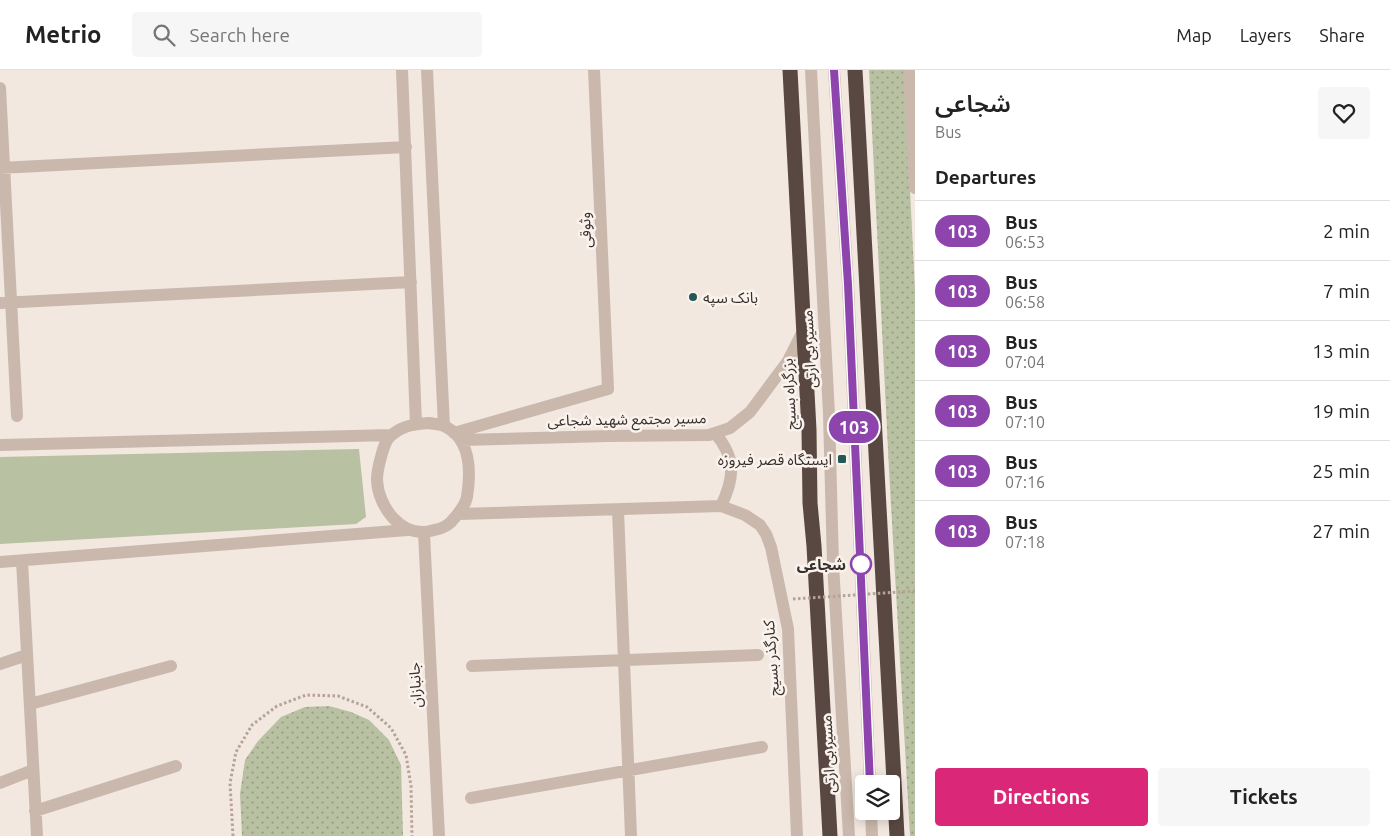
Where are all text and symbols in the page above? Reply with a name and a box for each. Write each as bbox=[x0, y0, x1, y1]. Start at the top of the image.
search box bbox=[132, 12, 482, 57]
text: Metrio bbox=[25, 21, 102, 48]
icon: search bbox=[150, 21, 178, 49]
text: Search here bbox=[190, 24, 290, 46]
text: Map bbox=[1176, 25, 1212, 45]
text: Layers bbox=[1240, 25, 1291, 45]
text: Share bbox=[1319, 25, 1365, 45]
button: heart bbox=[1318, 87, 1370, 139]
text: شجاعی bbox=[935, 90, 1011, 117]
text: Bus bbox=[935, 123, 961, 141]
text: Departures bbox=[935, 166, 1036, 188]
text: Bus bbox=[1005, 211, 1038, 233]
street label: وثوقی bbox=[576, 212, 595, 248]
text: 2 min bbox=[1323, 220, 1370, 242]
text: 103 bbox=[947, 221, 978, 241]
text: 06:53 bbox=[1005, 233, 1045, 251]
text: Bus bbox=[1005, 271, 1038, 293]
text: 7 min bbox=[1323, 280, 1370, 302]
text: 103 bbox=[947, 281, 978, 301]
place label: بانک سپه bbox=[703, 289, 758, 308]
marker: بانک سپه bbox=[687, 291, 699, 303]
text: 06:58 bbox=[1005, 293, 1045, 311]
street label: مسیر بی ارتی bbox=[798, 309, 821, 389]
text: Bus bbox=[1005, 331, 1038, 353]
text: 13 min bbox=[1312, 340, 1370, 362]
text: 103 bbox=[947, 341, 978, 361]
text: 07:04 bbox=[1005, 353, 1045, 371]
street label: بزرگراه بسیج bbox=[779, 357, 803, 430]
text: Bus bbox=[1005, 391, 1038, 413]
text: 19 min bbox=[1312, 400, 1370, 422]
text: 103 bbox=[947, 401, 978, 421]
street label: مسیر مجتمع شهید شجاعی bbox=[547, 409, 707, 433]
line badge: 103 bbox=[825, 411, 883, 443]
text: 07:10 bbox=[1005, 413, 1045, 431]
text: 103 bbox=[839, 417, 869, 437]
place label: ایستگاه قصر فیروزه bbox=[718, 451, 832, 469]
text: Bus bbox=[1005, 451, 1038, 473]
marker: ایستگاه قصر فیروزه bbox=[836, 453, 848, 465]
text: 25 min bbox=[1312, 460, 1370, 482]
text: 103 bbox=[947, 461, 978, 481]
text: 07:16 bbox=[1005, 473, 1045, 491]
text: Bus bbox=[1005, 511, 1038, 533]
text: 27 min bbox=[1312, 520, 1370, 542]
text: 103 bbox=[947, 521, 978, 541]
text: 07:18 bbox=[1005, 533, 1045, 551]
marker: شجاعی bbox=[850, 553, 872, 575]
place label: شجاعی bbox=[797, 556, 846, 574]
street label: کنارگذر بسیج bbox=[760, 618, 786, 696]
street label: جانبازان bbox=[405, 662, 426, 708]
street label: مسیر بی ارتی bbox=[817, 714, 840, 794]
button: Directions bbox=[935, 768, 1148, 826]
button: Tickets bbox=[1158, 768, 1370, 826]
map controls bbox=[855, 775, 900, 820]
button: layers bbox=[855, 775, 900, 820]

